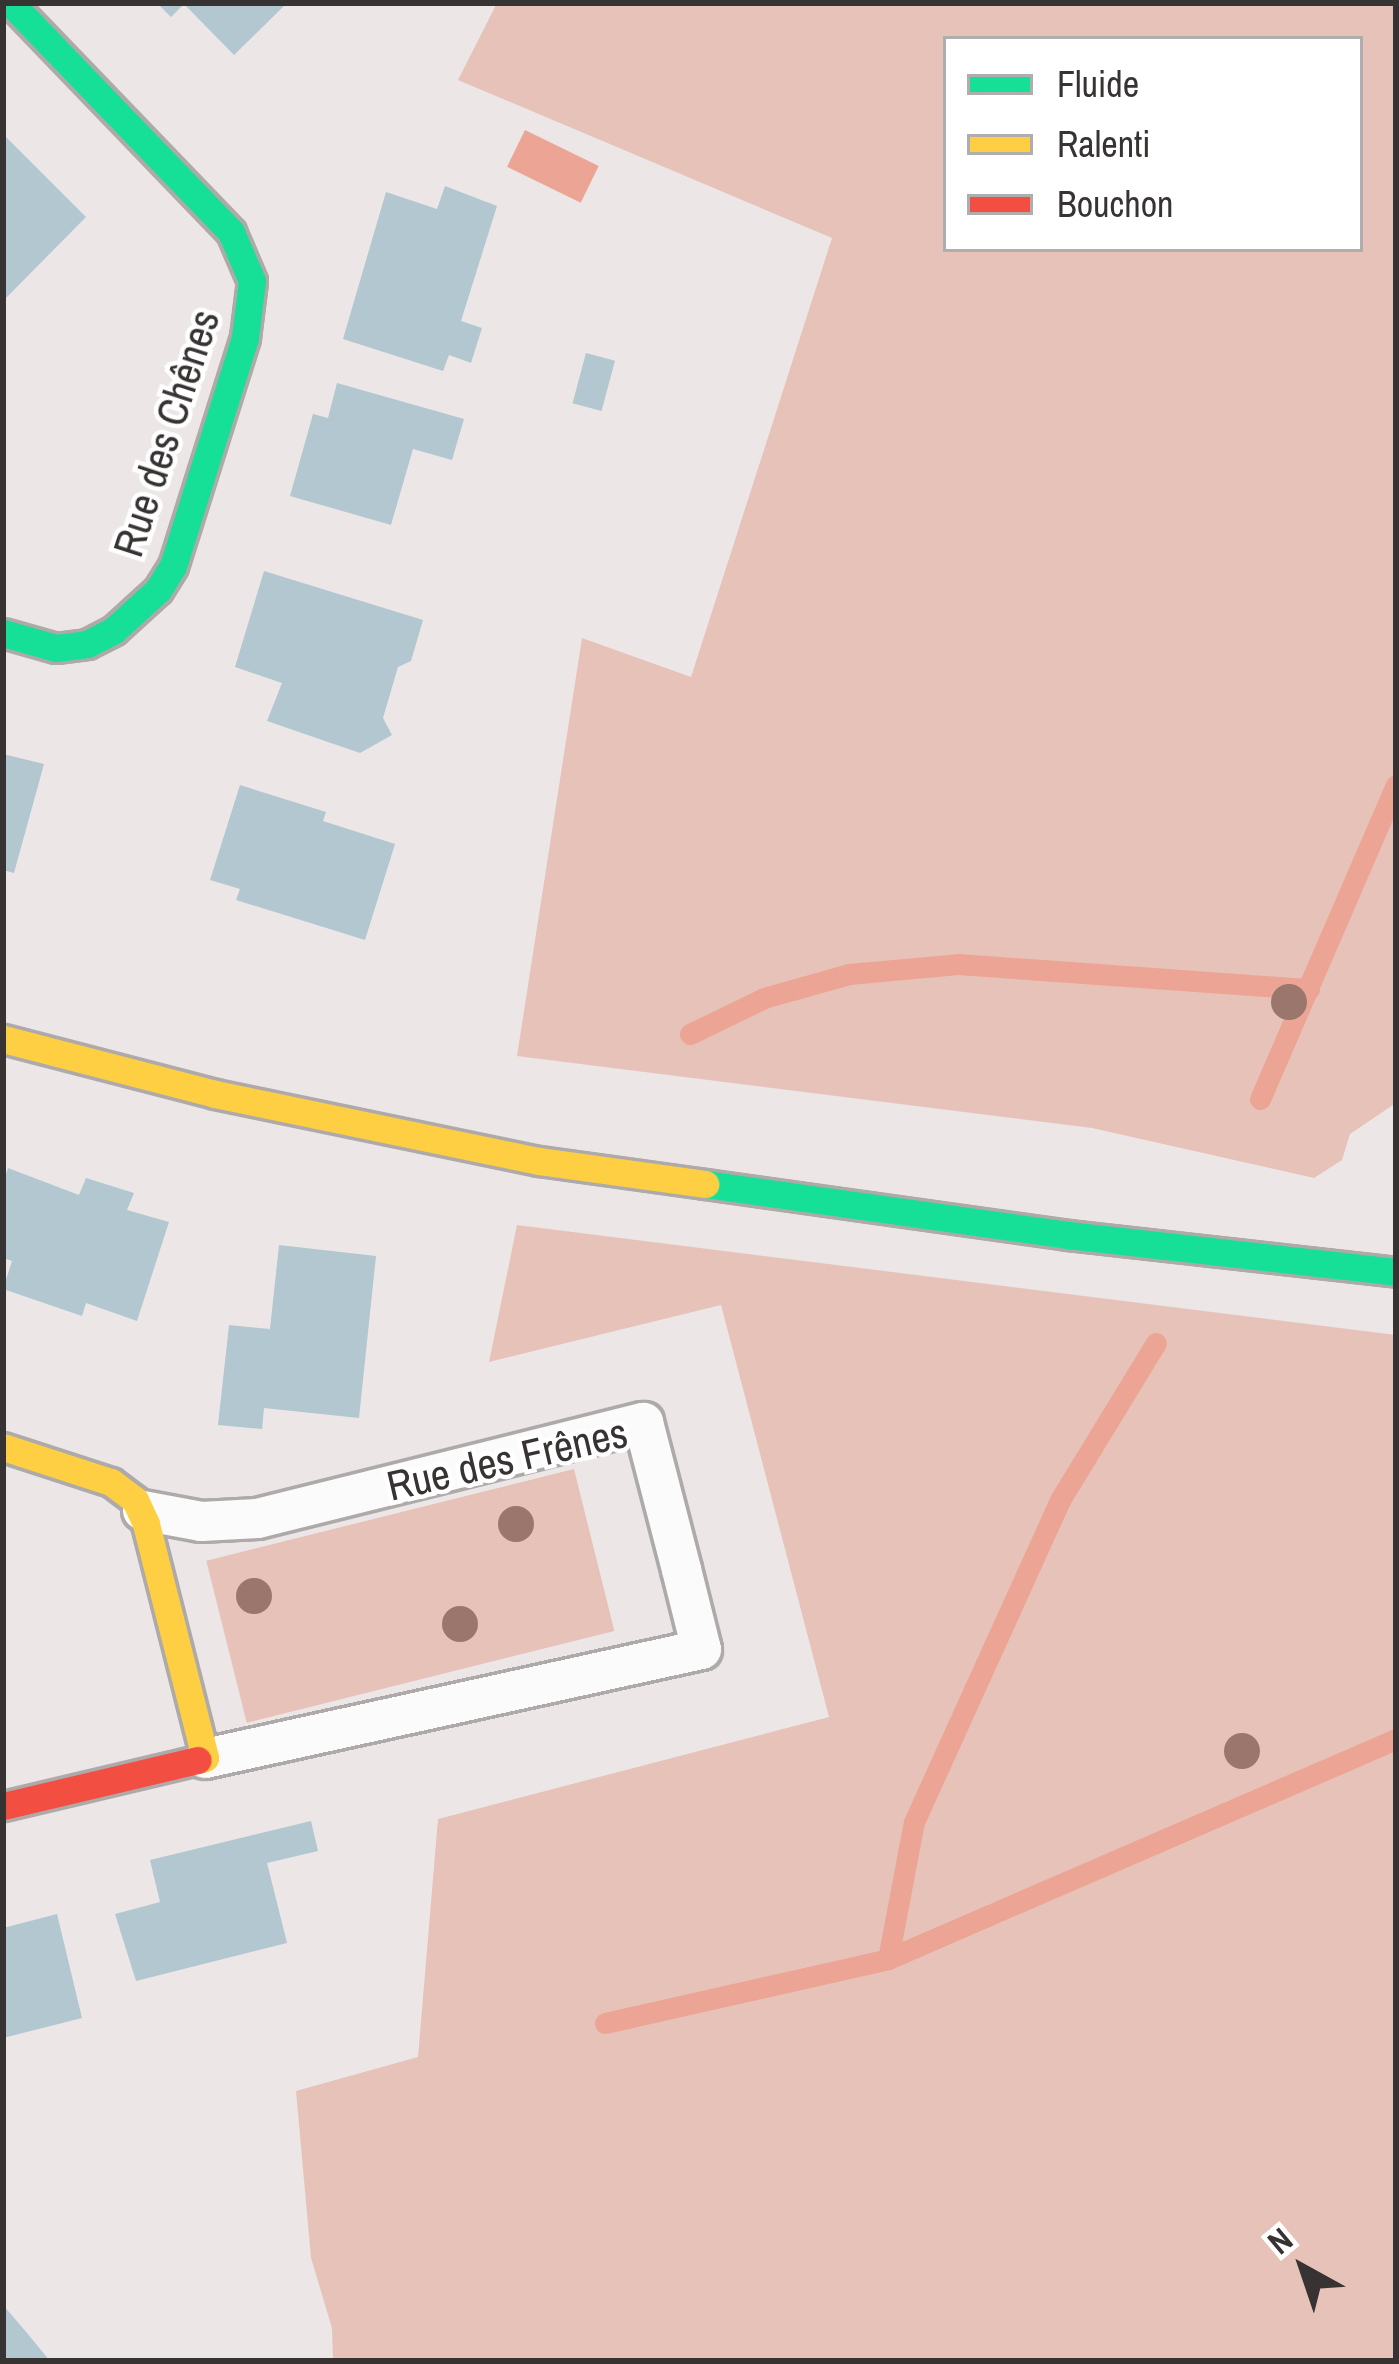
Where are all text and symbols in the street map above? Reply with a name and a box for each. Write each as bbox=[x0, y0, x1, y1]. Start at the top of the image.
legend bbox=[943, 36, 1363, 252]
text: Fluide bbox=[1057, 60, 1139, 108]
text: Ralenti bbox=[1057, 120, 1151, 168]
text: Bouchon bbox=[1057, 180, 1174, 228]
street label: Rue des Chênes bbox=[102, 303, 230, 563]
street label: Rue des Frênes bbox=[382, 1407, 632, 1511]
north arrow bbox=[1243, 2208, 1363, 2328]
text: N bbox=[1258, 2217, 1301, 2264]

